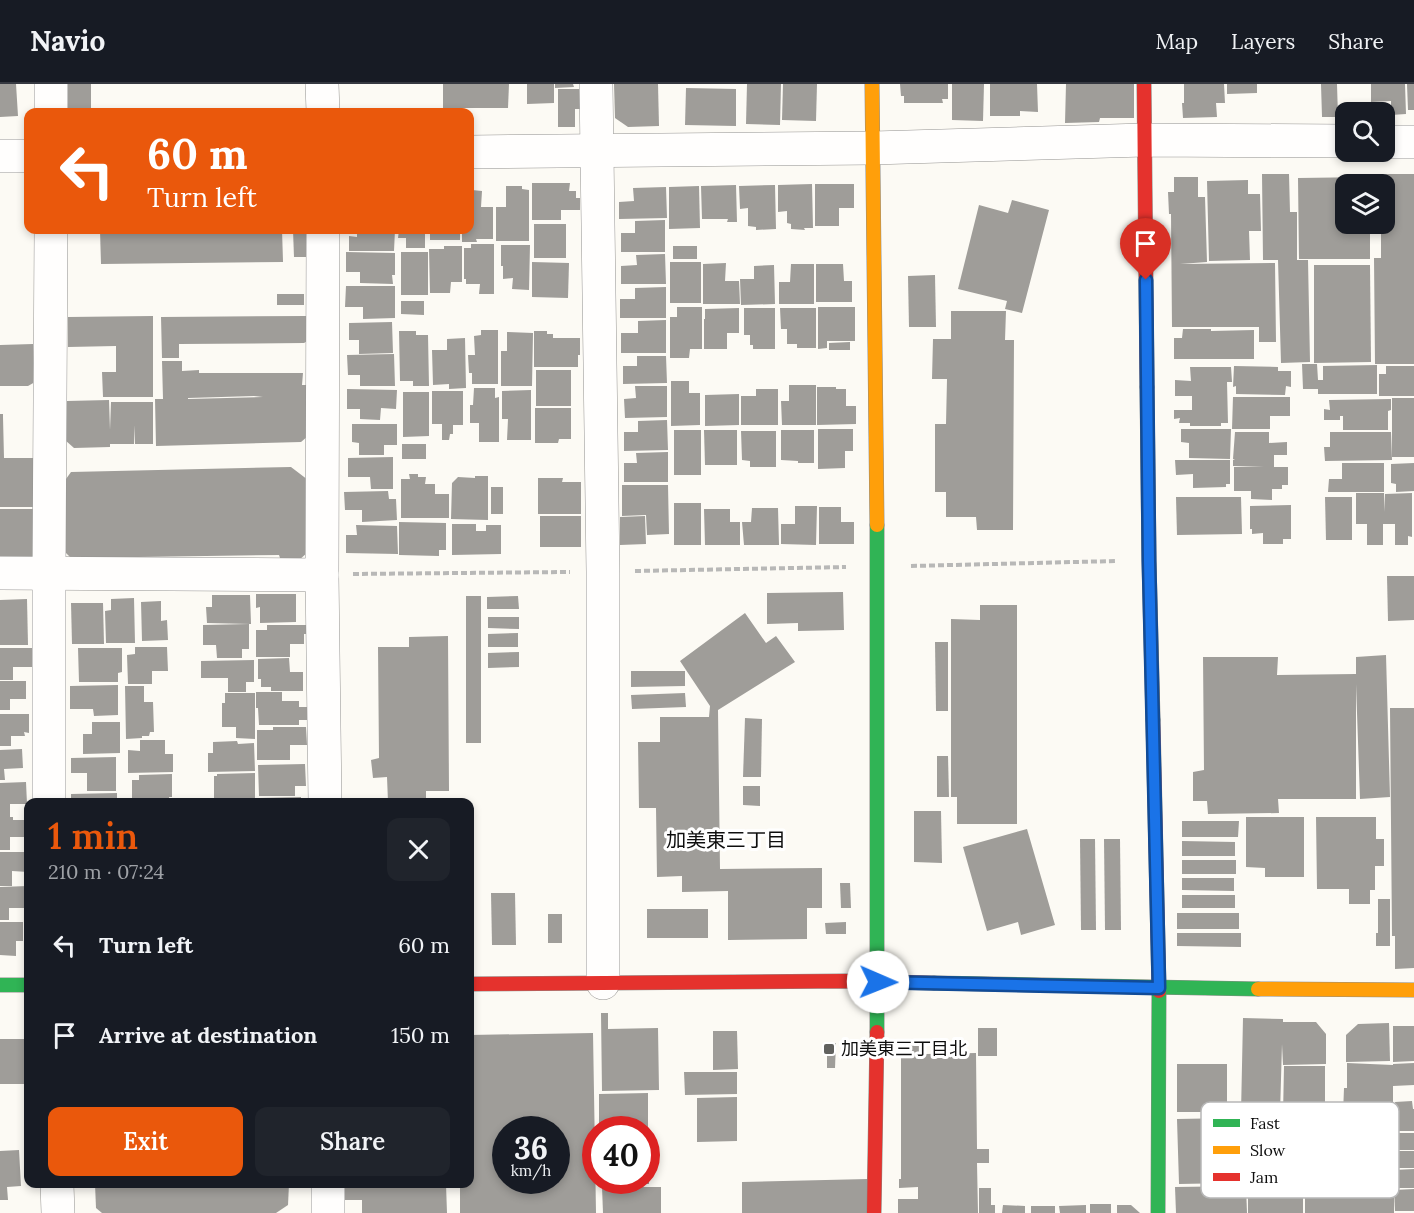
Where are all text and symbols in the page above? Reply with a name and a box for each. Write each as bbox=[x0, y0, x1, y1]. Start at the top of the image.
text: Navio bbox=[30, 23, 105, 59]
text: Map bbox=[1155, 28, 1198, 55]
text: Layers bbox=[1231, 28, 1295, 55]
text: Share bbox=[1328, 28, 1384, 55]
map controls bbox=[1335, 102, 1395, 234]
button: search bbox=[1335, 102, 1395, 162]
text: 60 m bbox=[147, 127, 248, 181]
icon: left bbox=[48, 132, 126, 210]
button: layers bbox=[1335, 174, 1395, 234]
text: Turn left bbox=[147, 180, 257, 214]
pin bbox=[1120, 218, 1171, 280]
icon: arrive bbox=[1129, 227, 1162, 260]
text: 1 min bbox=[48, 813, 138, 859]
button: close bbox=[387, 818, 450, 881]
district label: 加美東三丁目 bbox=[666, 827, 786, 852]
text: 210 m · 07:24 bbox=[48, 859, 164, 884]
icon: left bbox=[48, 929, 81, 962]
text: Turn left bbox=[99, 931, 193, 959]
text: 60 m bbox=[398, 931, 450, 959]
position arrow bbox=[846, 950, 910, 1014]
icon: arrive bbox=[48, 1019, 81, 1052]
text: Arrive at destination bbox=[99, 1021, 317, 1049]
text: 150 m bbox=[391, 1021, 450, 1049]
place label: 加美東三丁目北 bbox=[841, 1037, 967, 1060]
marker: 加美東三丁目北 bbox=[822, 1042, 836, 1056]
legend bbox=[1201, 1102, 1399, 1198]
button: Exit bbox=[48, 1107, 243, 1176]
button: Share bbox=[255, 1107, 450, 1176]
text: Fast bbox=[1250, 1113, 1281, 1133]
speed limit sign: 40 bbox=[582, 1116, 660, 1194]
text: 36 bbox=[514, 1129, 548, 1167]
text: Slow bbox=[1250, 1140, 1286, 1160]
text: km/h bbox=[511, 1161, 551, 1180]
text: Jam bbox=[1249, 1167, 1278, 1187]

